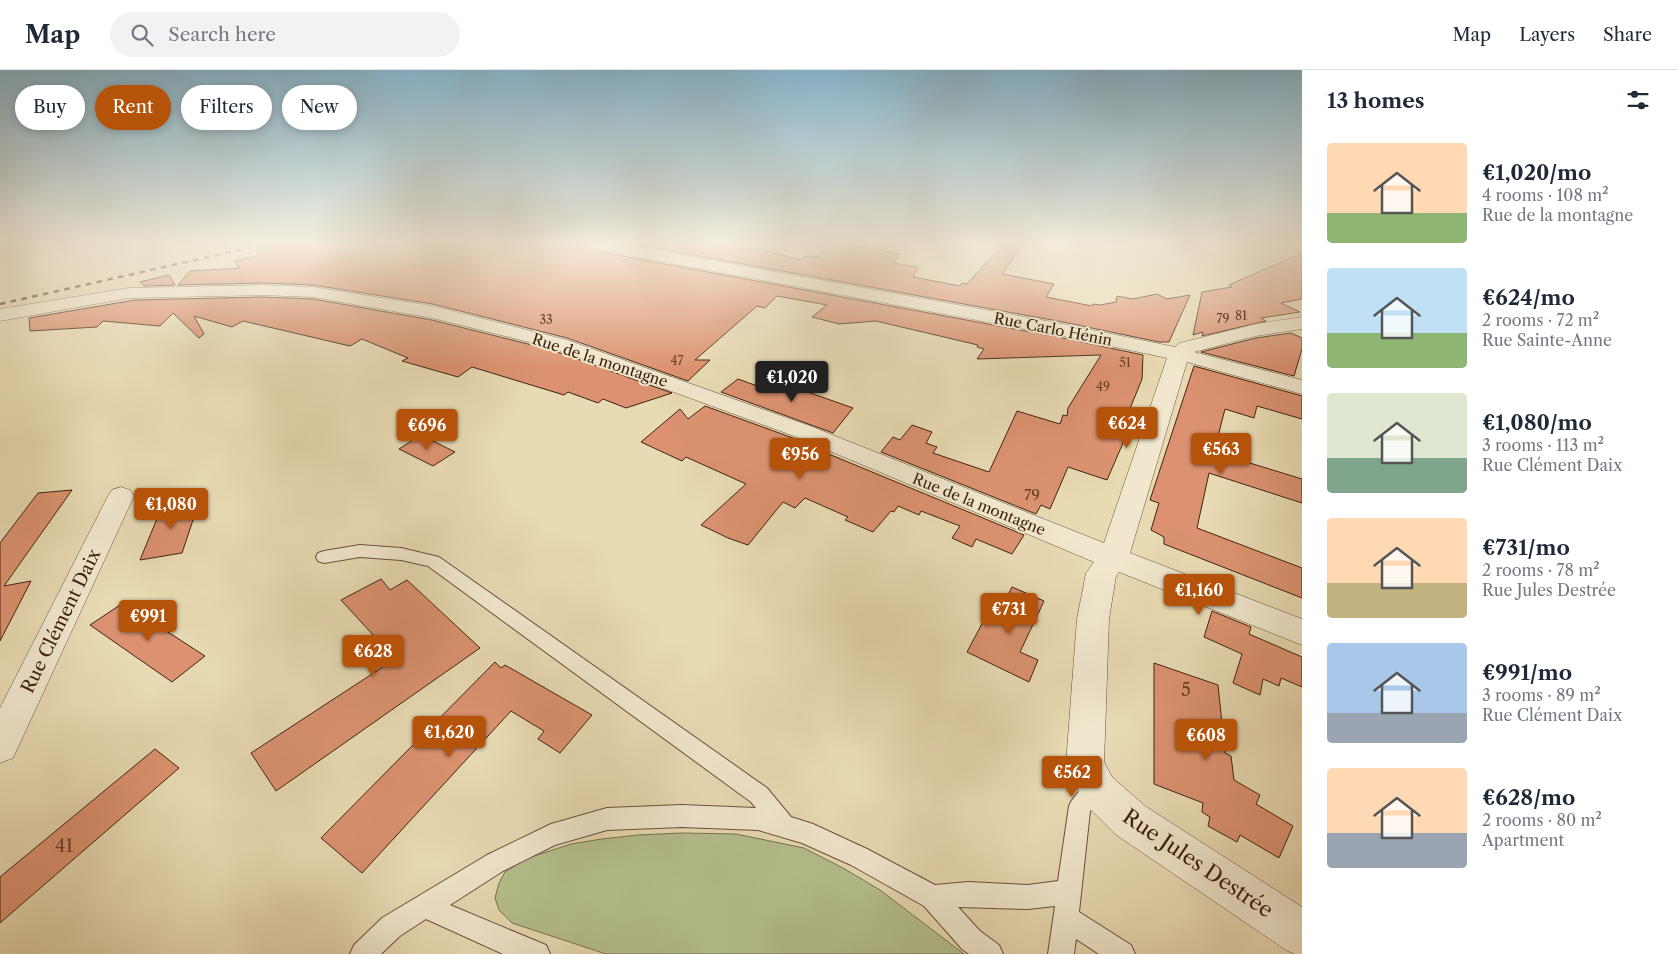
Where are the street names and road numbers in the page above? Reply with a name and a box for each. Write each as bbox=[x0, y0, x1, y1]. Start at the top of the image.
street label: Rue Carlo Hénin bbox=[992, 308, 1114, 350]
street label: Rue de la montagne bbox=[530, 329, 670, 391]
street label: Rue de la montagne bbox=[910, 469, 1048, 539]
street label: Rue Clément Daix bbox=[17, 545, 106, 697]
street label: Rue Jules Destrée bbox=[1118, 803, 1278, 923]

